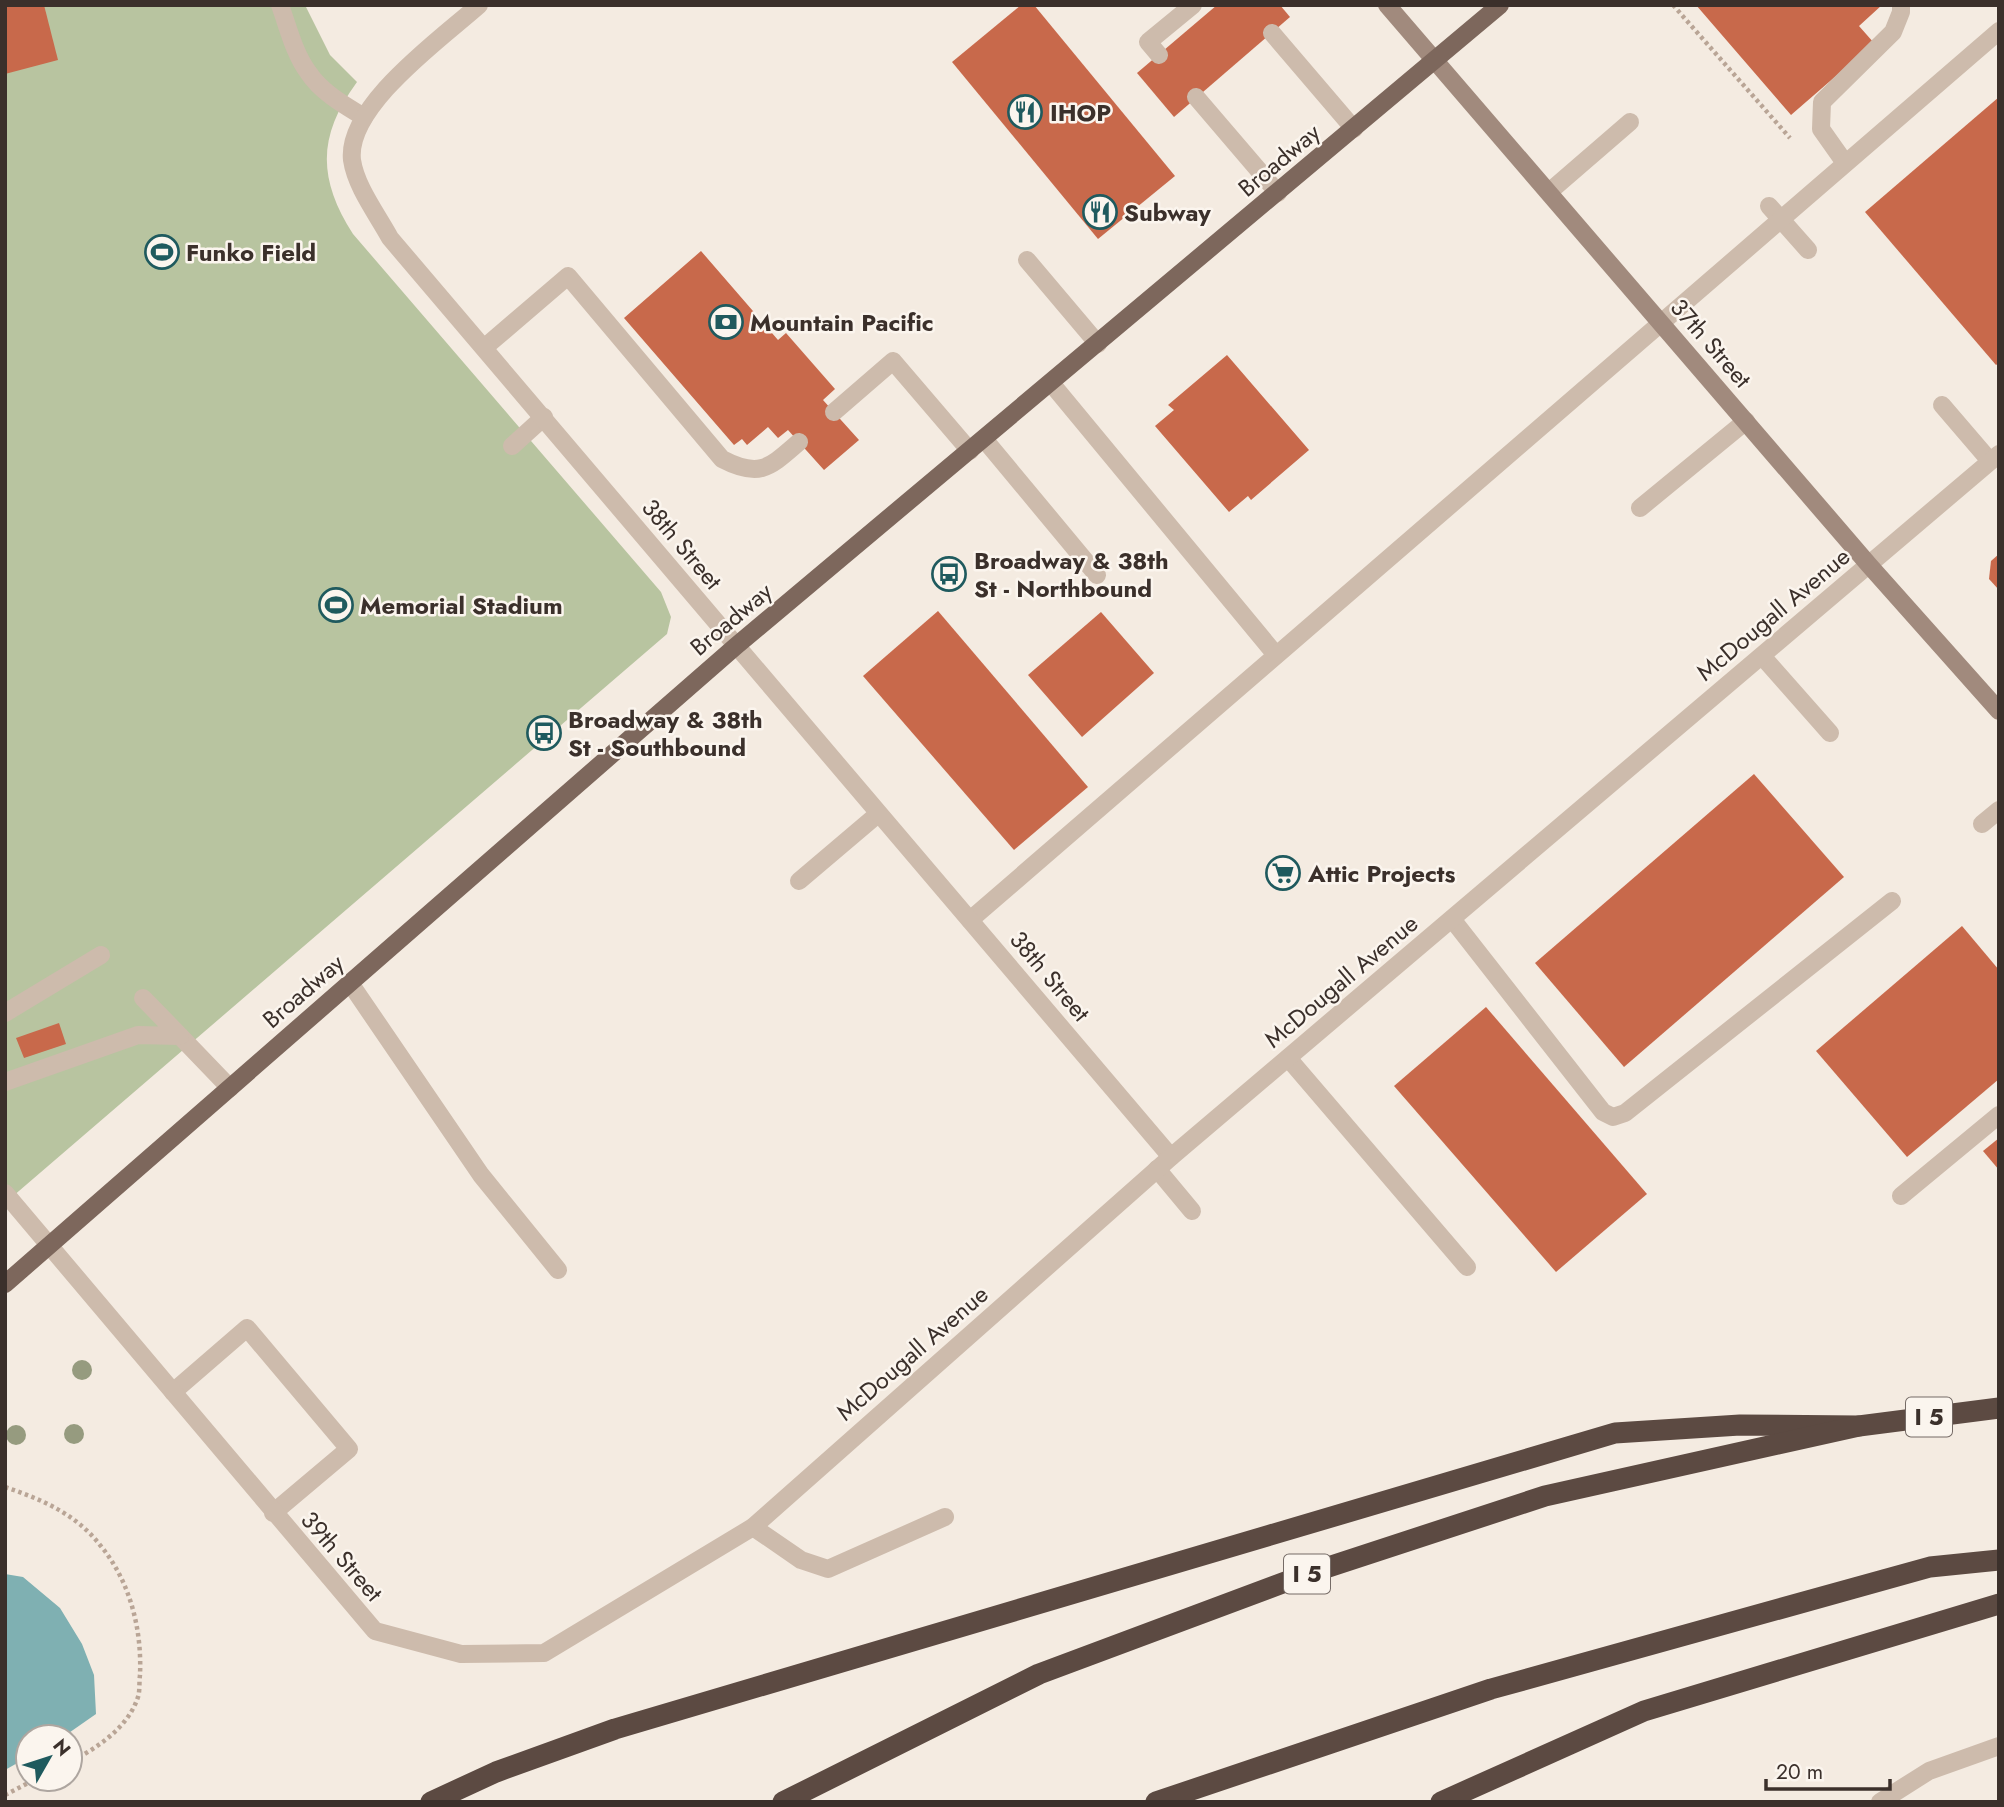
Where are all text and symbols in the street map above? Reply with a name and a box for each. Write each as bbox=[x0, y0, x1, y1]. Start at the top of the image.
restaurant icon: IHOP bbox=[1006, 93, 1044, 131]
place label: IHOP bbox=[1050, 95, 1111, 130]
street label: Broadway bbox=[1230, 115, 1328, 205]
restaurant icon: Subway bbox=[1081, 193, 1119, 231]
place label: Subway bbox=[1124, 195, 1211, 230]
sports icon: Funko Field bbox=[143, 233, 181, 271]
place label: Funko Field bbox=[186, 235, 316, 270]
street label: 37th Street bbox=[1662, 291, 1760, 395]
bank icon: Mountain Pacific bbox=[707, 303, 745, 341]
place label: Mountain Pacific bbox=[750, 305, 934, 340]
street label: 38th Street bbox=[634, 491, 731, 597]
street label: McDougall Avenue bbox=[1689, 539, 1857, 689]
place label: Broadway & 38th St - Northbound bbox=[974, 543, 1169, 606]
bus stop icon: Broadway & 38th St - Northbound bbox=[930, 555, 968, 593]
street label: Broadway bbox=[682, 574, 780, 664]
sports icon: Memorial Stadium bbox=[317, 586, 355, 624]
place label: Memorial Stadium bbox=[360, 588, 563, 623]
place label: Broadway & 38th St - Southbound bbox=[568, 702, 763, 765]
bus stop icon: Broadway & 38th St - Southbound bbox=[525, 714, 563, 752]
supermarket icon: Attic Projects bbox=[1264, 854, 1302, 892]
place label: Attic Projects bbox=[1307, 856, 1455, 891]
street label: McDougall Avenue bbox=[1257, 906, 1425, 1056]
street label: 38th Street bbox=[1002, 923, 1099, 1029]
street label: Broadway bbox=[255, 945, 352, 1036]
street label: McDougall Avenue bbox=[828, 1277, 996, 1429]
road number: I 5 bbox=[1906, 1398, 1952, 1436]
street label: 39th Street bbox=[293, 1503, 391, 1609]
road number: I 5 bbox=[1284, 1554, 1330, 1594]
north arrow bbox=[14, 1723, 84, 1793]
text: N bbox=[47, 1733, 77, 1762]
scale bar bbox=[1766, 1748, 1890, 1792]
text: 20 m bbox=[1776, 1757, 1823, 1787]

